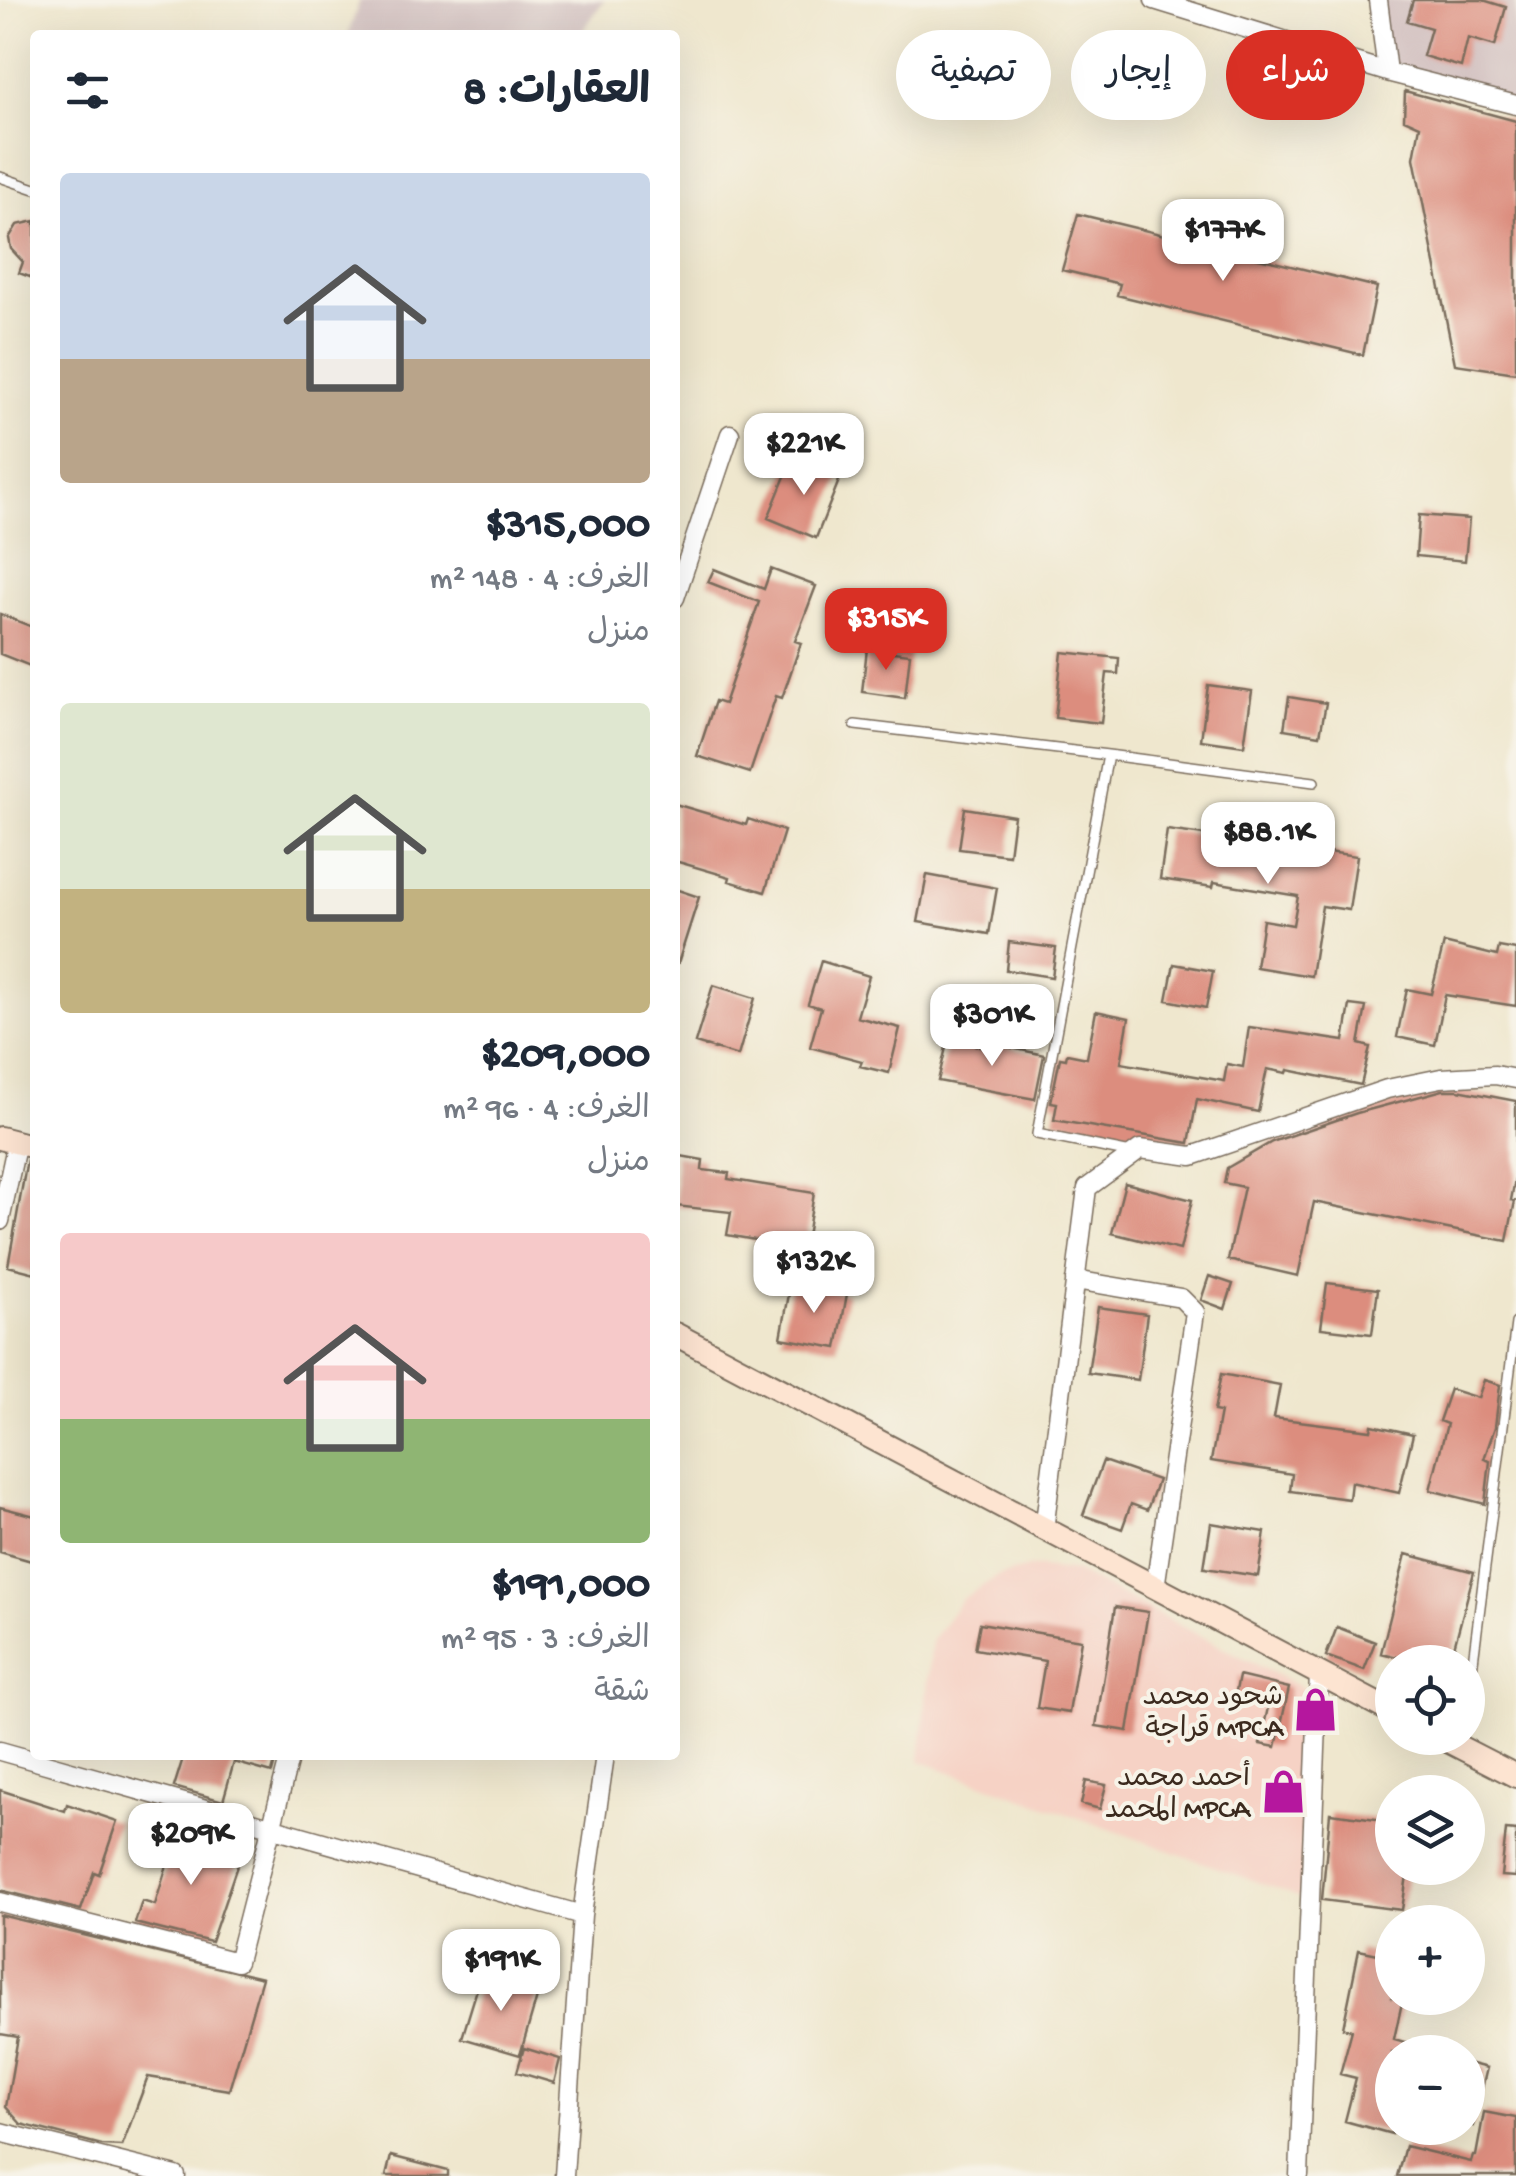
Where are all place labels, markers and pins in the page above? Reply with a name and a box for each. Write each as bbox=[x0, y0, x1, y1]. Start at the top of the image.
pin: $177K bbox=[1153, 199, 1293, 284]
pin: $221K bbox=[734, 413, 874, 498]
pin: $315K bbox=[816, 588, 956, 673]
pin: $88.1K bbox=[1187, 802, 1349, 887]
pin: $301K bbox=[922, 984, 1062, 1069]
pin: $132K bbox=[744, 1231, 884, 1316]
place label: شحود محمد قراجة MPCA bbox=[1142, 1682, 1284, 1747]
shop icon: شحود محمد قراجة MPCA bbox=[1292, 1686, 1340, 1734]
place label: أحمد محمد المحمد MPCA bbox=[1105, 1760, 1251, 1828]
shop icon: أحمد محمد المحمد MPCA bbox=[1259, 1767, 1307, 1815]
pin: $209K bbox=[121, 1803, 261, 1888]
pin: $191K bbox=[431, 1929, 571, 2014]

